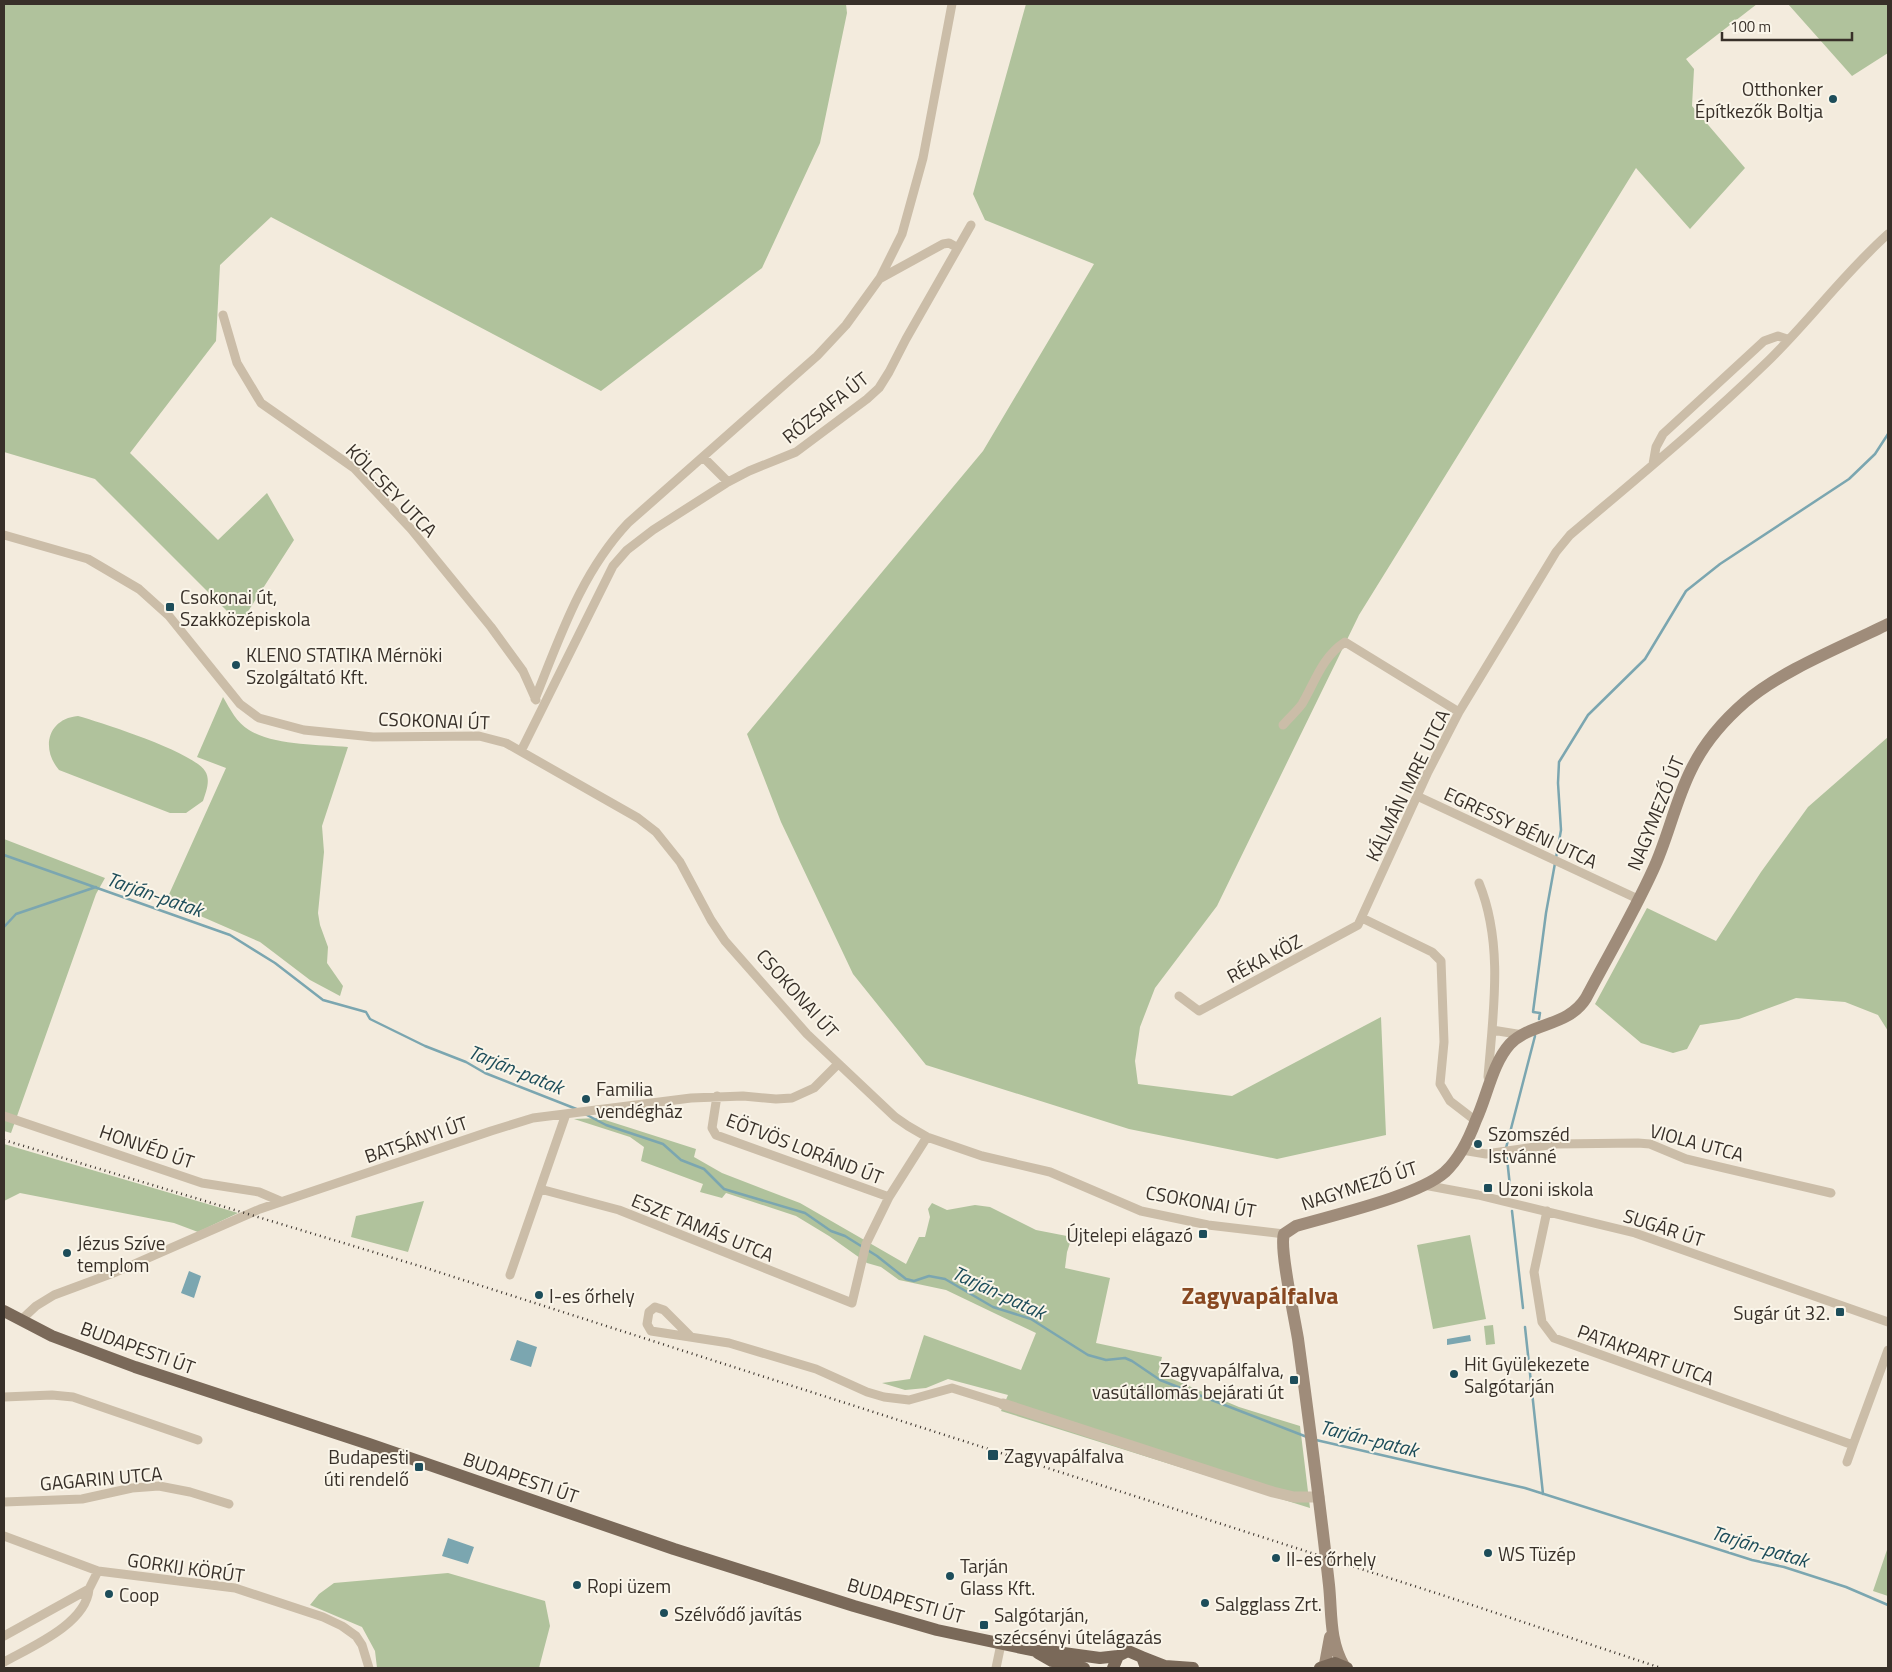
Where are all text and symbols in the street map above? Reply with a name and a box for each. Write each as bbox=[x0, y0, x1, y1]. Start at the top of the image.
scale bar bbox=[1722, 10, 1852, 42]
text: 100 m bbox=[1730, 15, 1771, 38]
place label: Otthonker Építkezők Boltja bbox=[1695, 74, 1823, 125]
marker: Otthonker Építkezők Boltja bbox=[1827, 93, 1839, 105]
street label: RÓZSAFA ÚT bbox=[776, 364, 874, 450]
street label: KÖLCSEY UTCA bbox=[340, 436, 444, 544]
place label: Csokonai út, Szakközépiskola bbox=[180, 582, 311, 633]
marker: Csokonai út, Szakközépiskola bbox=[164, 601, 176, 613]
place label: KLENO STATIKA Mérnöki Szolgáltató Kft. bbox=[246, 640, 442, 691]
marker: KLENO STATIKA Mérnöki Szolgáltató Kft. bbox=[230, 659, 242, 671]
street label: CSOKONAI ÚT bbox=[378, 704, 490, 736]
street label: KÁLMÁN IMRE UTCA bbox=[1358, 704, 1456, 866]
street label: NAGYMEZŐ ÚT bbox=[1619, 751, 1691, 875]
street label: EGRESSY BÉNI UTCA bbox=[1439, 779, 1603, 875]
water label: Tarján-patak bbox=[103, 863, 209, 926]
street label: RÉKA KÖZ bbox=[1221, 926, 1307, 990]
street label: CSOKONAI ÚT bbox=[750, 942, 846, 1044]
water label: Tarján-patak bbox=[464, 1036, 570, 1103]
place label: Familia vendégház bbox=[596, 1074, 683, 1125]
marker: Familia vendégház bbox=[580, 1093, 592, 1105]
street label: EÖTVÖS LORÁND ÚT bbox=[722, 1105, 888, 1191]
street label: BATSÁNYI ÚT bbox=[360, 1108, 472, 1170]
street label: HONVÉD ÚT bbox=[96, 1116, 198, 1176]
street label: VIOLA UTCA bbox=[1647, 1116, 1747, 1168]
place label: Szomszéd Istvánné bbox=[1488, 1119, 1570, 1170]
marker: Szomszéd Istvánné bbox=[1472, 1138, 1484, 1150]
street label: NAGYMEZŐ ÚT bbox=[1297, 1153, 1421, 1217]
place label: Uzoni iskola bbox=[1498, 1174, 1594, 1203]
street label: CSOKONAI ÚT bbox=[1144, 1177, 1258, 1225]
marker: Uzoni iskola bbox=[1482, 1182, 1494, 1194]
street label: ESZE TAMÁS UTCA bbox=[627, 1185, 779, 1269]
street label: SUGÁR ÚT bbox=[1620, 1200, 1708, 1254]
place label: Újtelepi elágazó bbox=[1067, 1220, 1193, 1249]
place label: Jézus Szíve templom bbox=[77, 1228, 165, 1279]
marker: Újtelepi elágazó bbox=[1197, 1228, 1209, 1240]
marker: Jézus Szíve templom bbox=[61, 1247, 73, 1259]
water label: Tarján-patak bbox=[947, 1257, 1053, 1328]
district label: Zagyvapálfalva bbox=[1181, 1277, 1339, 1313]
place label: I-es őrhely bbox=[549, 1281, 635, 1310]
marker: I-es őrhely bbox=[533, 1289, 545, 1301]
place label: Sugár út 32. bbox=[1733, 1298, 1830, 1327]
marker: Sugár út 32. bbox=[1834, 1306, 1846, 1318]
street label: BUDAPESTI ÚT bbox=[76, 1313, 200, 1381]
street label: PATAKPART UTCA bbox=[1574, 1316, 1718, 1392]
place label: Hit Gyülekezete Salgótarján bbox=[1464, 1349, 1590, 1400]
place label: Zagyvapálfalva, vasútállomás bejárati út bbox=[1092, 1355, 1284, 1406]
marker: Hit Gyülekezete Salgótarján bbox=[1448, 1368, 1460, 1380]
marker: Zagyvapálfalva, vasútállomás bejárati út bbox=[1288, 1374, 1300, 1386]
water label: Tarján-patak bbox=[1317, 1411, 1423, 1466]
place label: Zagyvapálfalva bbox=[1004, 1441, 1124, 1470]
place label: Budapesti úti rendelő bbox=[324, 1442, 409, 1493]
street label: BUDAPESTI ÚT bbox=[459, 1444, 583, 1510]
marker: Zagyvapálfalva bbox=[986, 1448, 1000, 1462]
street label: GAGARIN UTCA bbox=[39, 1458, 163, 1498]
marker: Budapesti úti rendelő bbox=[413, 1461, 425, 1473]
water label: Tarján-patak bbox=[1708, 1517, 1814, 1576]
place label: WS Tüzép bbox=[1498, 1539, 1576, 1568]
street label: GORKIJ KÖRÚT bbox=[126, 1544, 246, 1590]
place label: II-es őrhely bbox=[1286, 1544, 1376, 1573]
marker: WS Tüzép bbox=[1482, 1547, 1494, 1559]
place label: Tarján Glass Kft. bbox=[960, 1551, 1035, 1602]
marker: II-es őrhely bbox=[1270, 1552, 1282, 1564]
street label: BUDAPESTI ÚT bbox=[844, 1569, 968, 1631]
marker: Tarján Glass Kft. bbox=[944, 1570, 956, 1582]
place label: Ropi üzem bbox=[587, 1571, 671, 1600]
marker: Ropi üzem bbox=[571, 1579, 583, 1591]
place label: Coop bbox=[119, 1580, 159, 1609]
marker: Coop bbox=[103, 1588, 115, 1600]
place label: Salgglass Zrt. bbox=[1215, 1589, 1322, 1618]
marker: Salgglass Zrt. bbox=[1199, 1597, 1211, 1609]
place label: Szélvődő javítás bbox=[674, 1599, 802, 1628]
place label: Salgótarján, szécsényi útelágazás bbox=[994, 1600, 1162, 1651]
marker: Szélvődő javítás bbox=[658, 1607, 670, 1619]
marker: Salgótarján, szécsényi útelágazás bbox=[978, 1619, 990, 1631]

